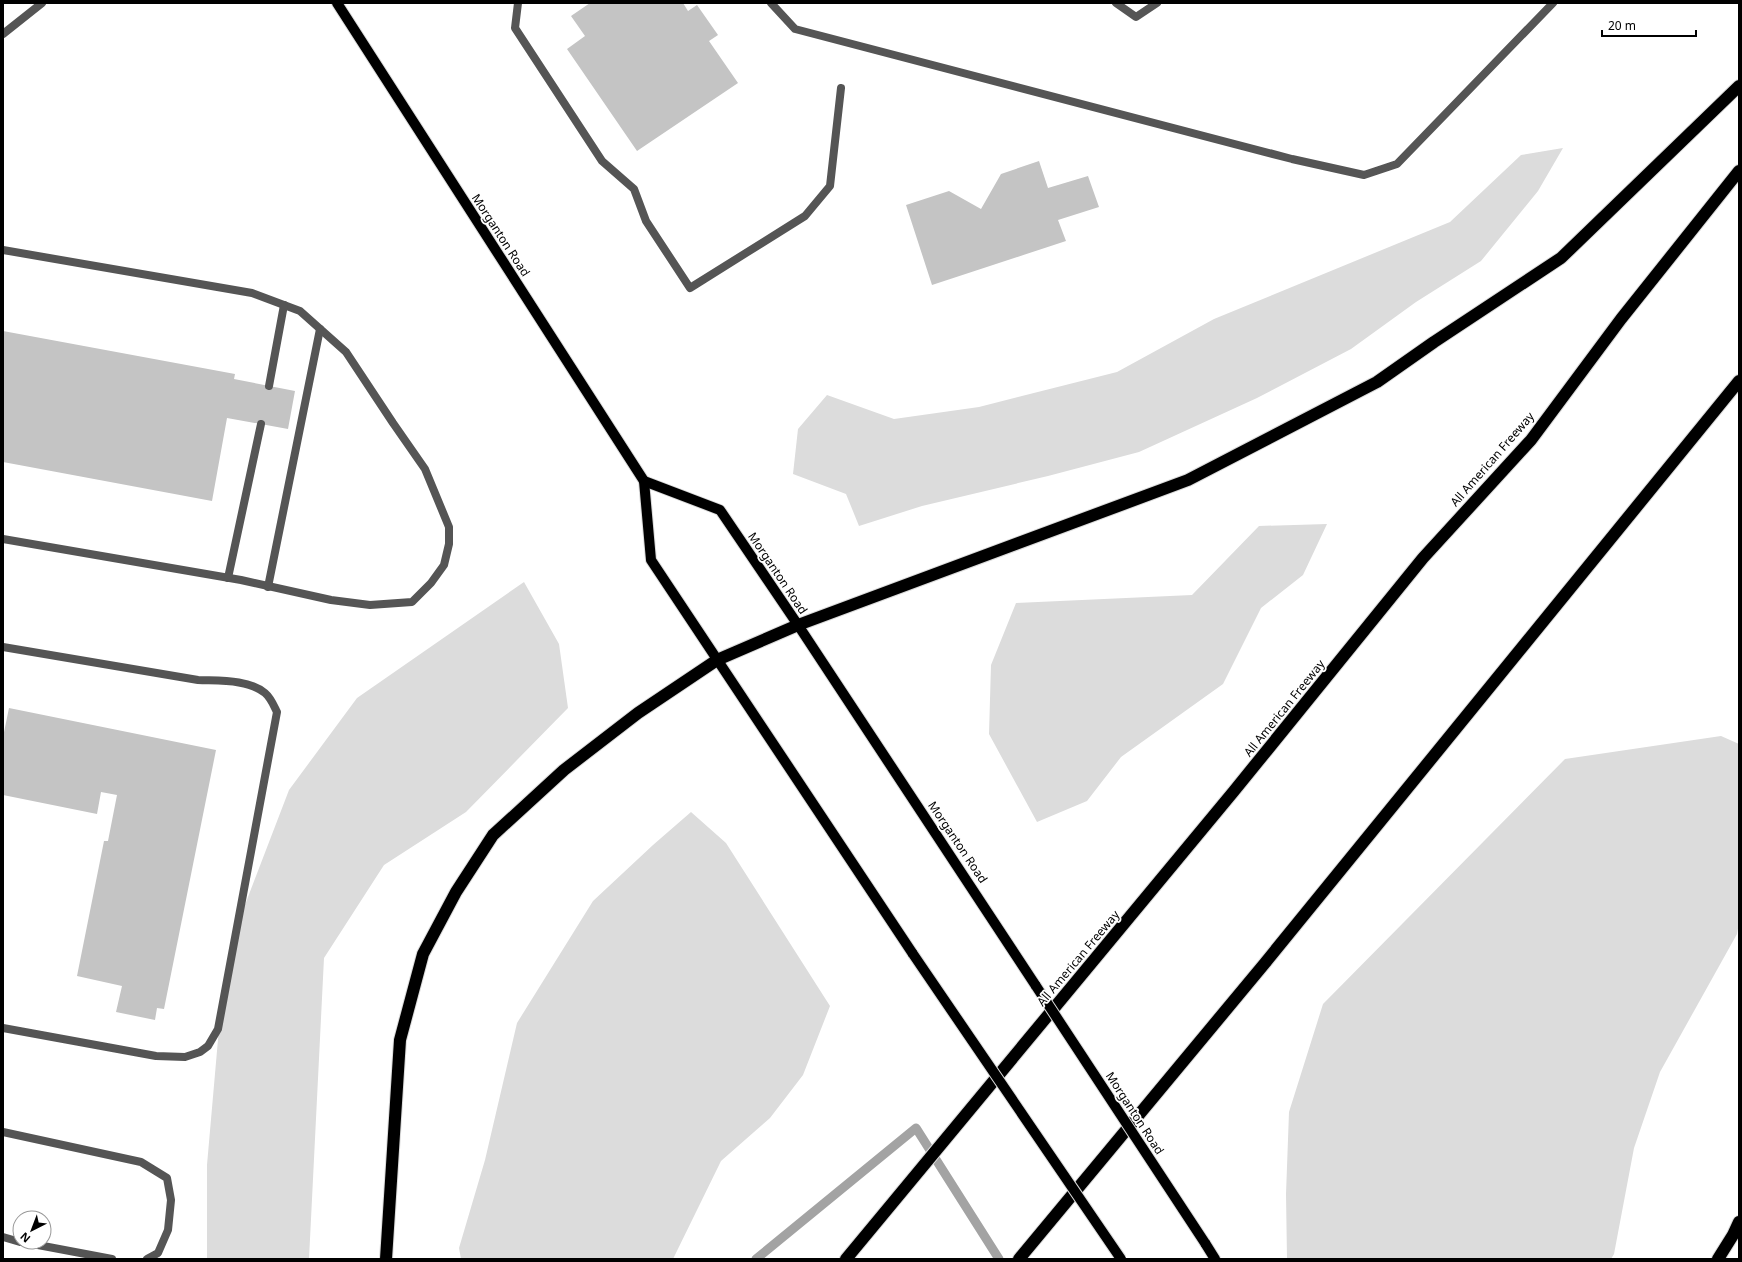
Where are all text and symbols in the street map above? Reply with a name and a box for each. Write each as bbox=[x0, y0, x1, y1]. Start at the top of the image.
scale bar bbox=[1602, 12, 1696, 38]
text: 20 m bbox=[1608, 17, 1636, 34]
street label: Morganton Road bbox=[468, 190, 534, 280]
street label: All American Freeway bbox=[1446, 407, 1538, 510]
street label: Morganton Road bbox=[744, 529, 812, 617]
street label: All American Freeway bbox=[1240, 655, 1329, 760]
street label: Morganton Road bbox=[924, 798, 992, 886]
street label: All American Freeway bbox=[1033, 906, 1124, 1010]
street label: Morganton Road bbox=[1102, 1068, 1168, 1158]
north arrow bbox=[12, 1210, 52, 1250]
text: N bbox=[17, 1229, 33, 1246]

